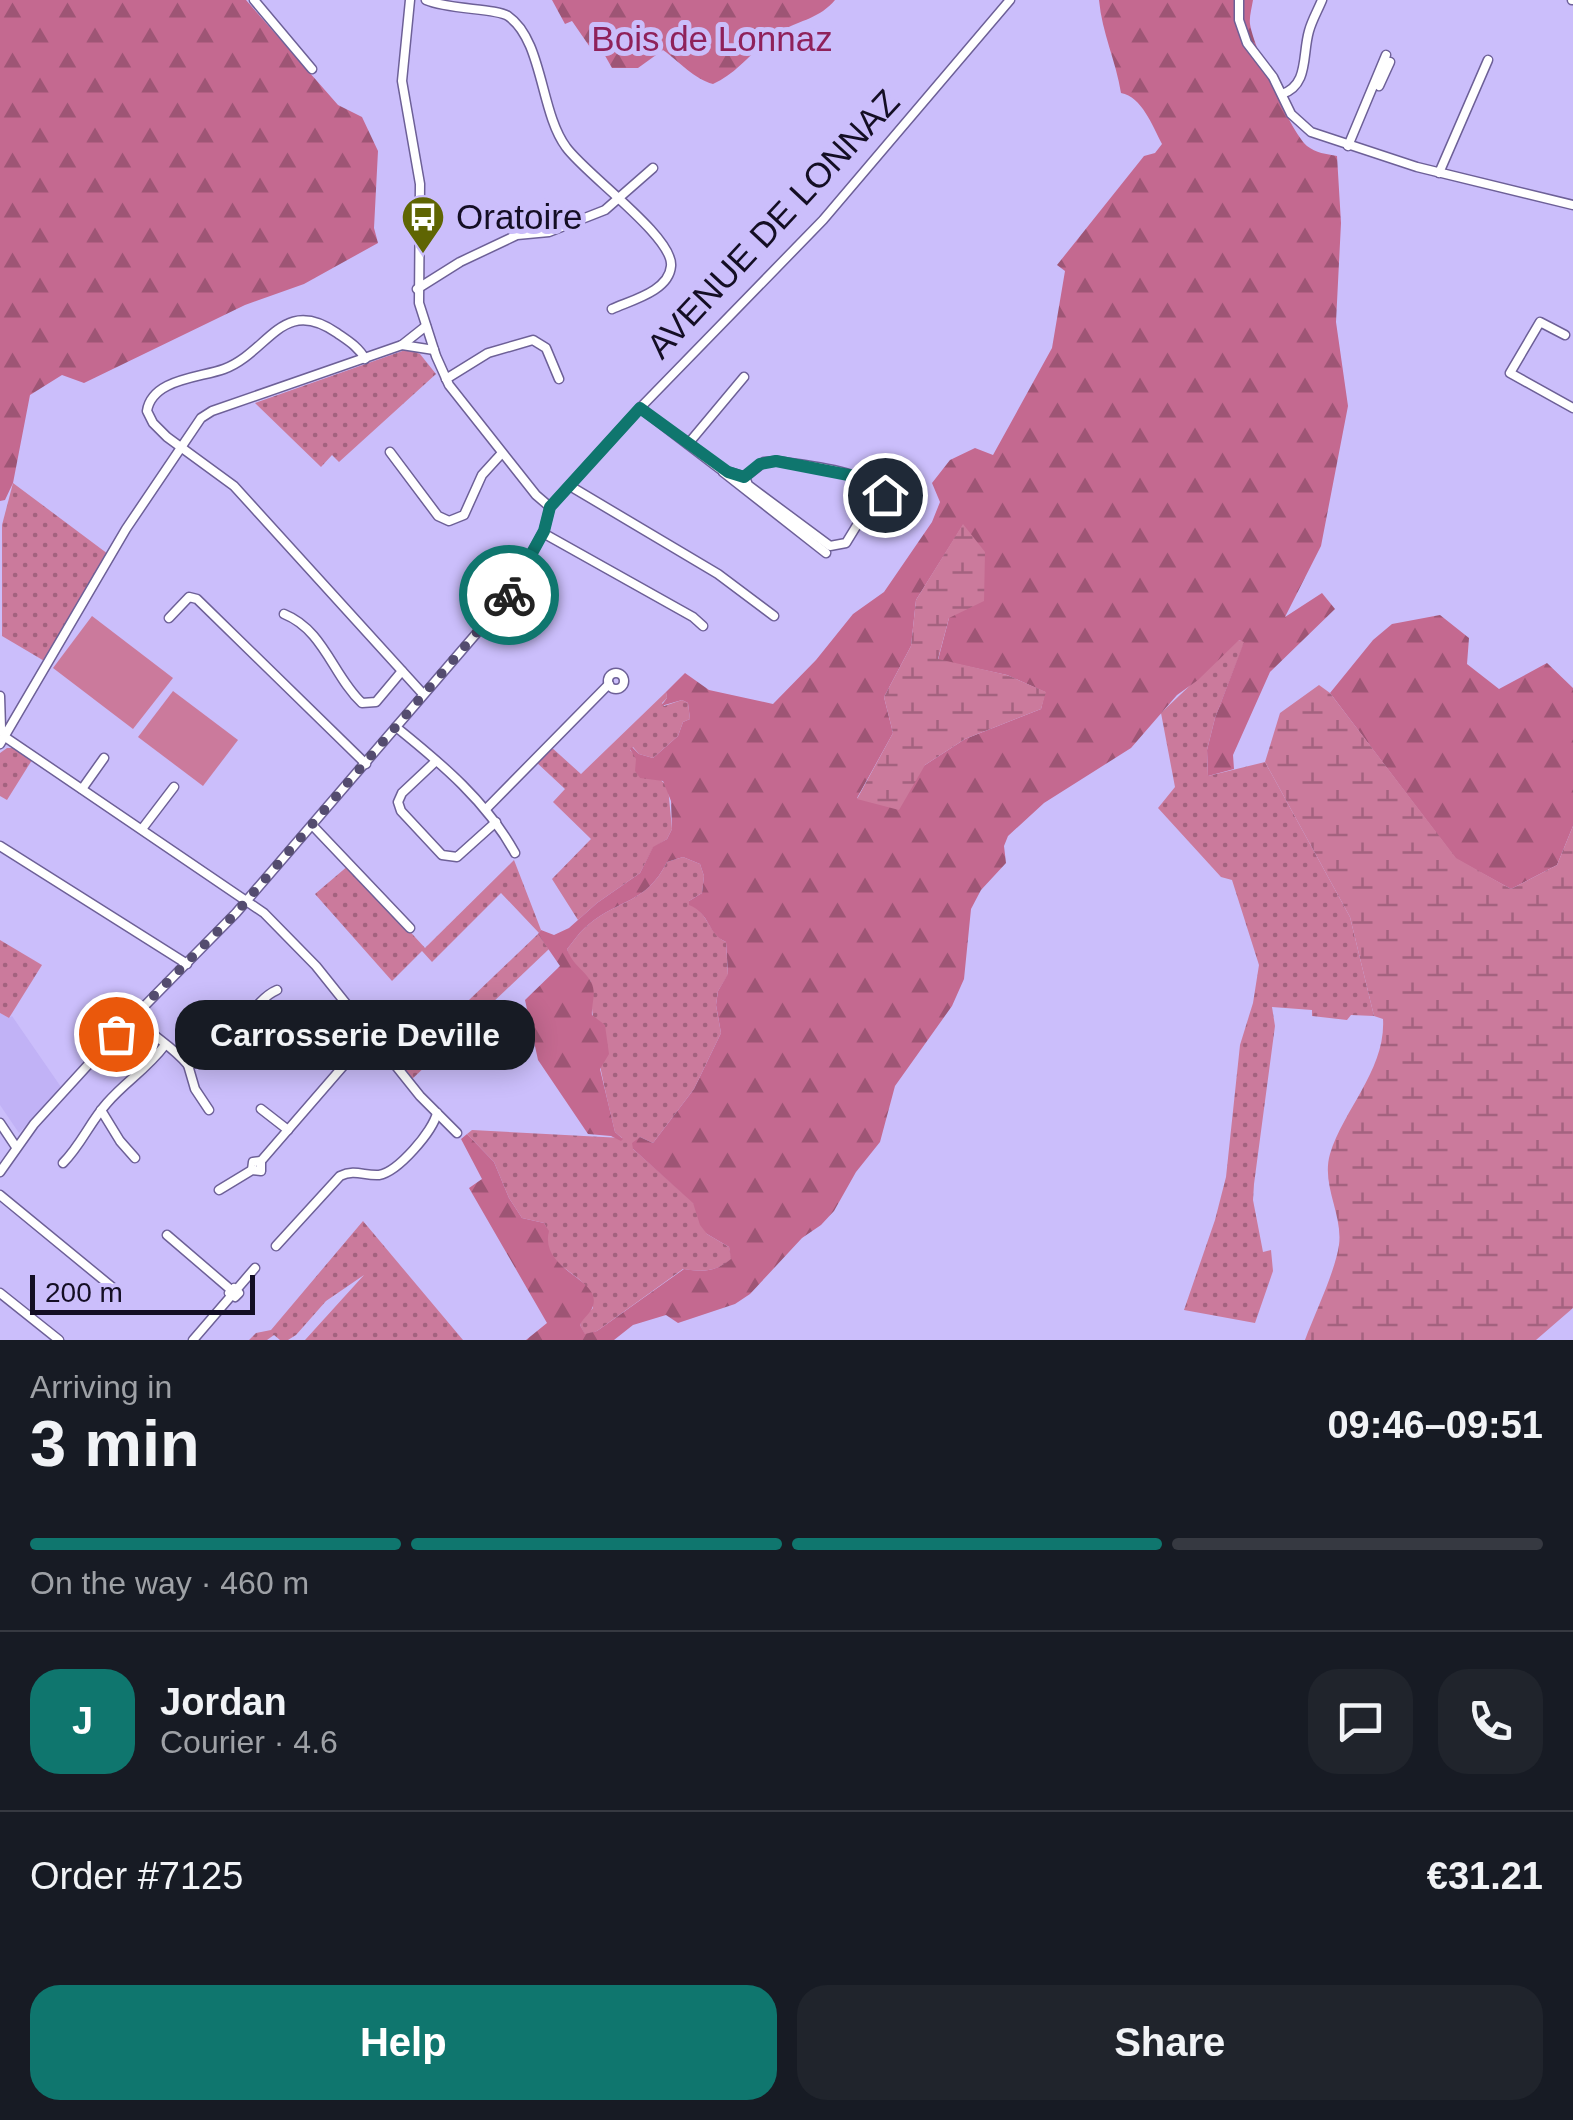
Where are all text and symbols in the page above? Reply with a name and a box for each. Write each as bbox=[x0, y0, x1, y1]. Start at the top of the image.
park label: Bois de Lonnaz bbox=[591, 19, 833, 58]
street label: AVENUE DE LONNAZ bbox=[639, 82, 907, 365]
bus stop icon: Oratoire bbox=[400, 194, 446, 255]
place label: Oratoire bbox=[456, 197, 582, 236]
pin bbox=[843, 453, 928, 538]
icon: home bbox=[858, 468, 913, 523]
courier bbox=[459, 545, 559, 645]
icon: bike bbox=[482, 568, 537, 623]
pin bbox=[74, 992, 159, 1077]
callout: Carrosserie Deville bbox=[176, 999, 536, 1069]
icon: bag bbox=[89, 1007, 144, 1062]
text: Carrosserie Deville bbox=[210, 1017, 500, 1053]
scale bar bbox=[30, 1270, 255, 1314]
text: 200 m bbox=[45, 1277, 123, 1308]
text: Arriving in bbox=[30, 1369, 172, 1405]
text: 09:46–09:51 bbox=[1327, 1404, 1543, 1446]
text: 3 min bbox=[30, 1407, 200, 1480]
text: On the way · 460 m bbox=[30, 1565, 309, 1601]
button: chat bbox=[1308, 1669, 1413, 1774]
button: phone bbox=[1438, 1669, 1543, 1774]
text: Jordan bbox=[160, 1681, 287, 1723]
text: J bbox=[72, 1700, 93, 1742]
text: Courier · 4.6 bbox=[160, 1724, 338, 1760]
text: Order #7125 bbox=[30, 1855, 243, 1897]
text: €31.21 bbox=[1427, 1855, 1543, 1897]
button: Help bbox=[30, 1985, 777, 2100]
button: Share bbox=[797, 1985, 1543, 2100]

